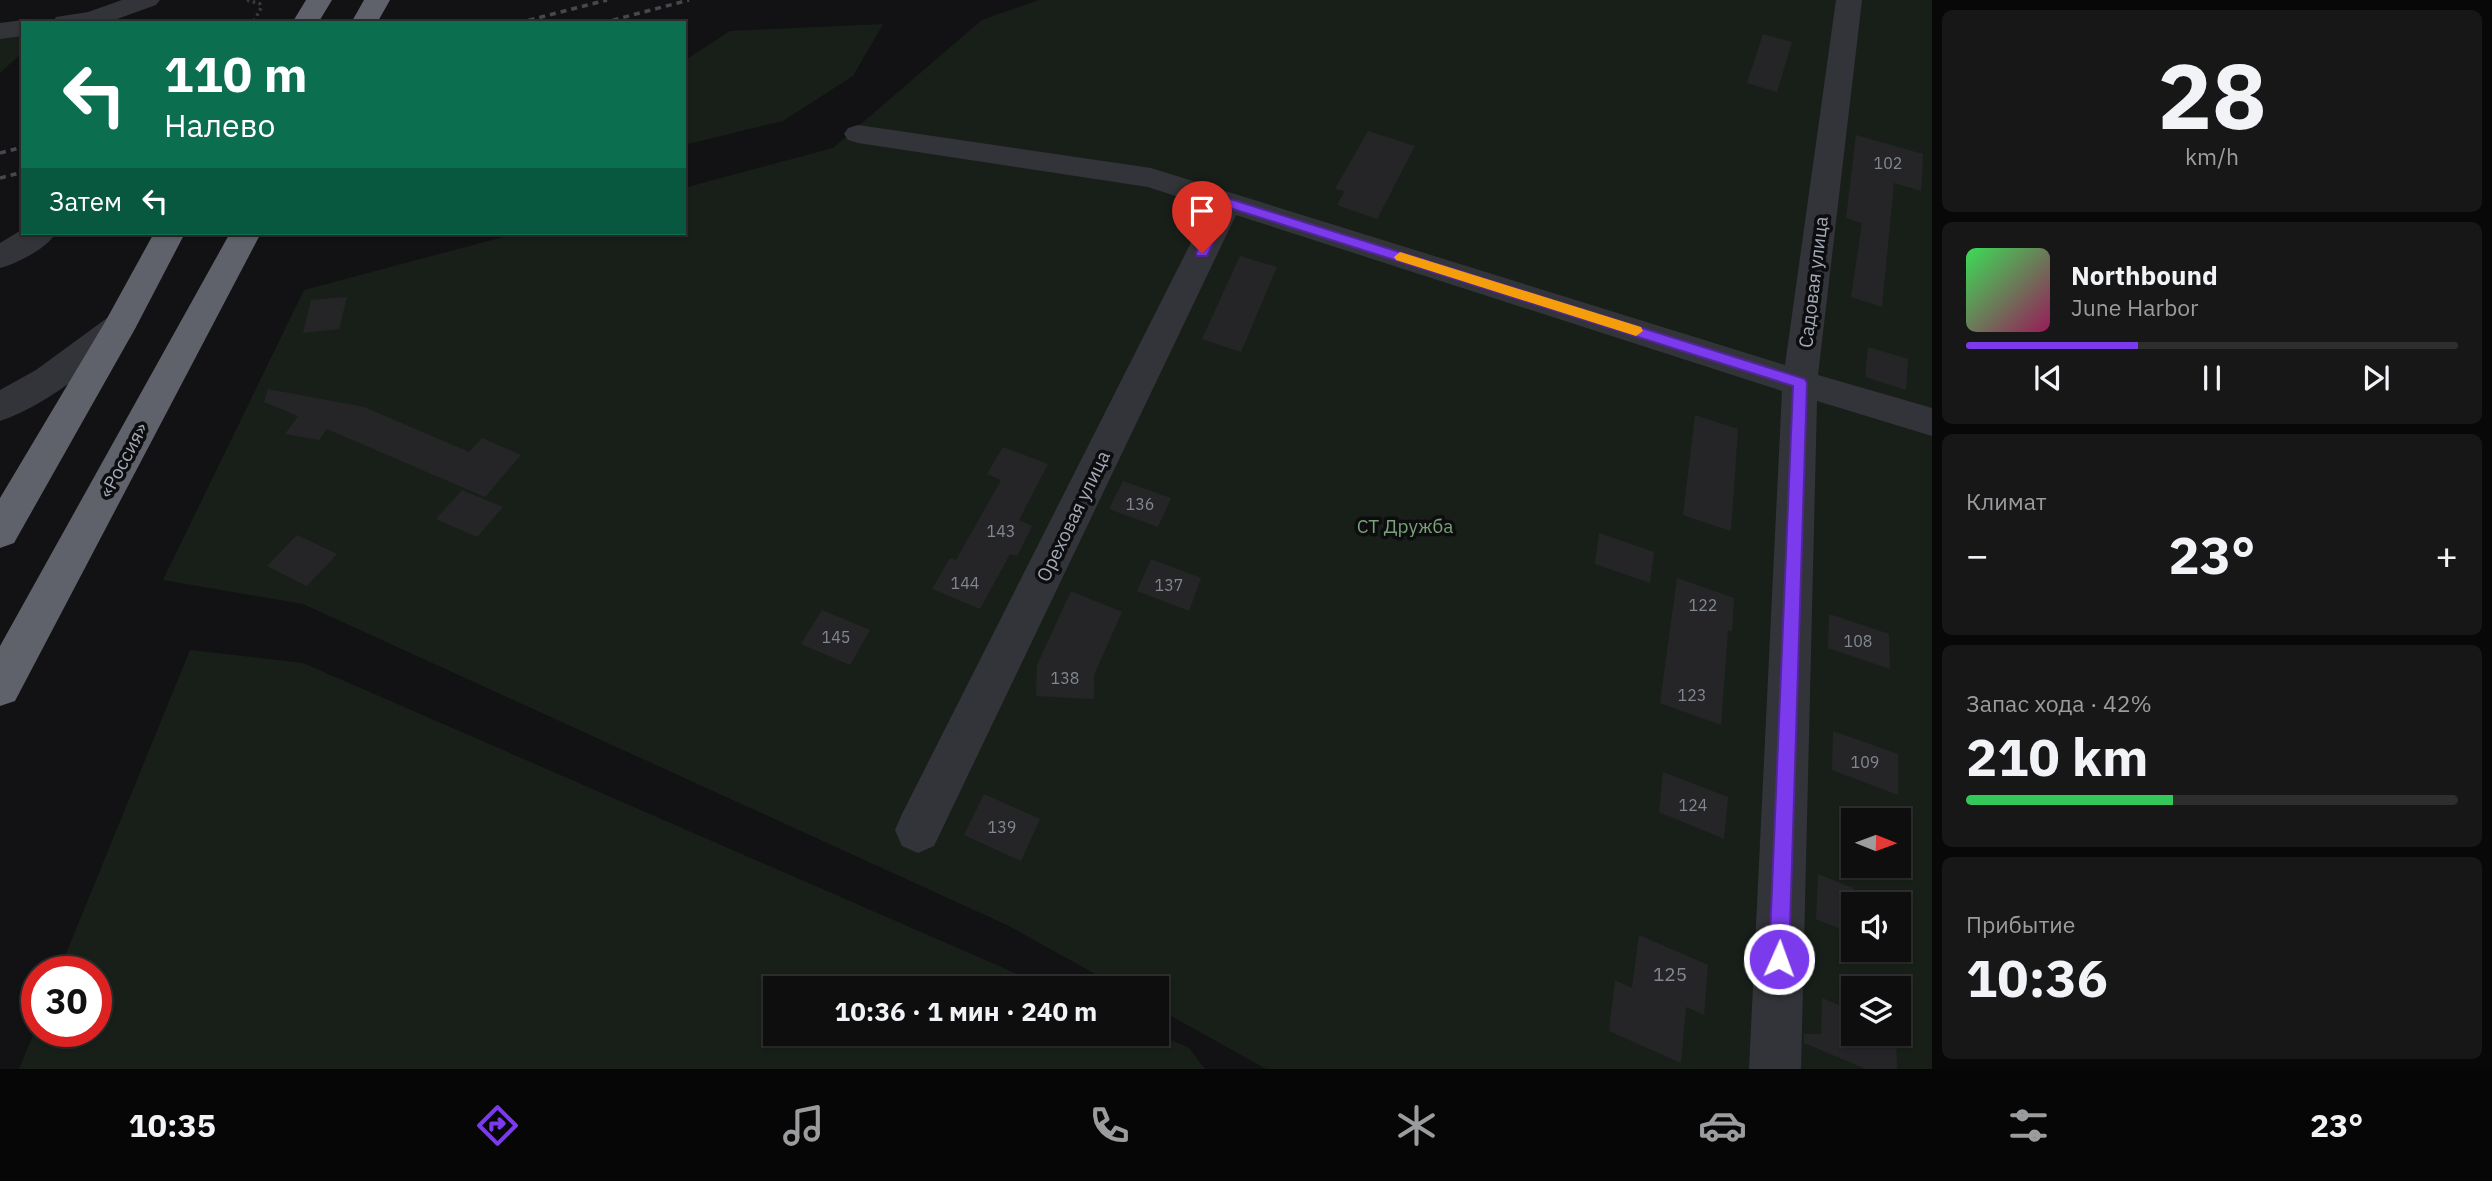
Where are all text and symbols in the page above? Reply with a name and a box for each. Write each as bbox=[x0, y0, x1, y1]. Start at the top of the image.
text: 28 bbox=[2157, 36, 2267, 154]
text: 110 m bbox=[164, 42, 308, 105]
icon: left bbox=[49, 49, 140, 140]
text: Налево bbox=[164, 104, 275, 146]
text: km/h bbox=[2185, 141, 2239, 171]
house number: 102 bbox=[1874, 153, 1902, 173]
pin bbox=[1172, 181, 1232, 253]
icon: left bbox=[136, 182, 174, 220]
text: Затем bbox=[49, 184, 122, 218]
icon: arrive bbox=[1183, 192, 1221, 230]
street label: Садовая улица bbox=[1793, 215, 1833, 349]
text: Northbound bbox=[2071, 258, 2218, 292]
text: June Harbor bbox=[2071, 292, 2199, 322]
icon: previous bbox=[2029, 359, 2067, 397]
icon: pause bbox=[2193, 359, 2231, 397]
icon: next bbox=[2357, 359, 2395, 397]
street label: «Россия» bbox=[93, 418, 153, 502]
street label: Ореховая улица bbox=[1031, 447, 1115, 585]
text: Климат bbox=[1966, 486, 2047, 516]
house number: 136 bbox=[1126, 494, 1154, 514]
park label: СТ Дружба bbox=[1357, 514, 1453, 538]
house number: 143 bbox=[987, 521, 1015, 541]
text: 23° bbox=[2169, 521, 2255, 588]
text: − bbox=[1966, 530, 1989, 579]
text: + bbox=[2435, 530, 2458, 579]
house number: 144 bbox=[951, 573, 979, 593]
house number: 137 bbox=[1155, 575, 1183, 595]
house number: 122 bbox=[1689, 595, 1717, 615]
house number: 145 bbox=[822, 627, 850, 647]
house number: 108 bbox=[1844, 631, 1872, 651]
house number: 138 bbox=[1051, 668, 1079, 688]
house number: 123 bbox=[1678, 685, 1706, 705]
text: Запас хода · 42% bbox=[1966, 688, 2152, 718]
text: 210 km bbox=[1966, 723, 2148, 790]
house number: 109 bbox=[1851, 752, 1879, 772]
house number: 124 bbox=[1679, 795, 1707, 815]
north arrow bbox=[1841, 808, 1911, 878]
map controls bbox=[1841, 808, 1911, 1046]
house number: 139 bbox=[988, 817, 1016, 837]
button: sound bbox=[1841, 892, 1911, 962]
text: Прибытие bbox=[1966, 909, 2075, 939]
position arrow bbox=[1742, 922, 1816, 996]
text: 10:36 bbox=[1966, 944, 2108, 1011]
speed limit sign: 30 bbox=[21, 956, 112, 1047]
house number: 125 bbox=[1653, 962, 1687, 986]
button: layers bbox=[1841, 976, 1911, 1046]
text: 10:36 · 1 мин · 240 m bbox=[835, 994, 1097, 1028]
icon: directions bbox=[473, 1101, 522, 1150]
icon: music bbox=[779, 1101, 828, 1150]
icon: phone bbox=[1085, 1101, 1134, 1150]
icon: climate bbox=[1392, 1101, 1441, 1150]
icon: car bbox=[1698, 1101, 1747, 1150]
icon: filters bbox=[2004, 1101, 2053, 1150]
text: 10:35 bbox=[129, 1104, 216, 1146]
text: 23° bbox=[2310, 1104, 2363, 1146]

